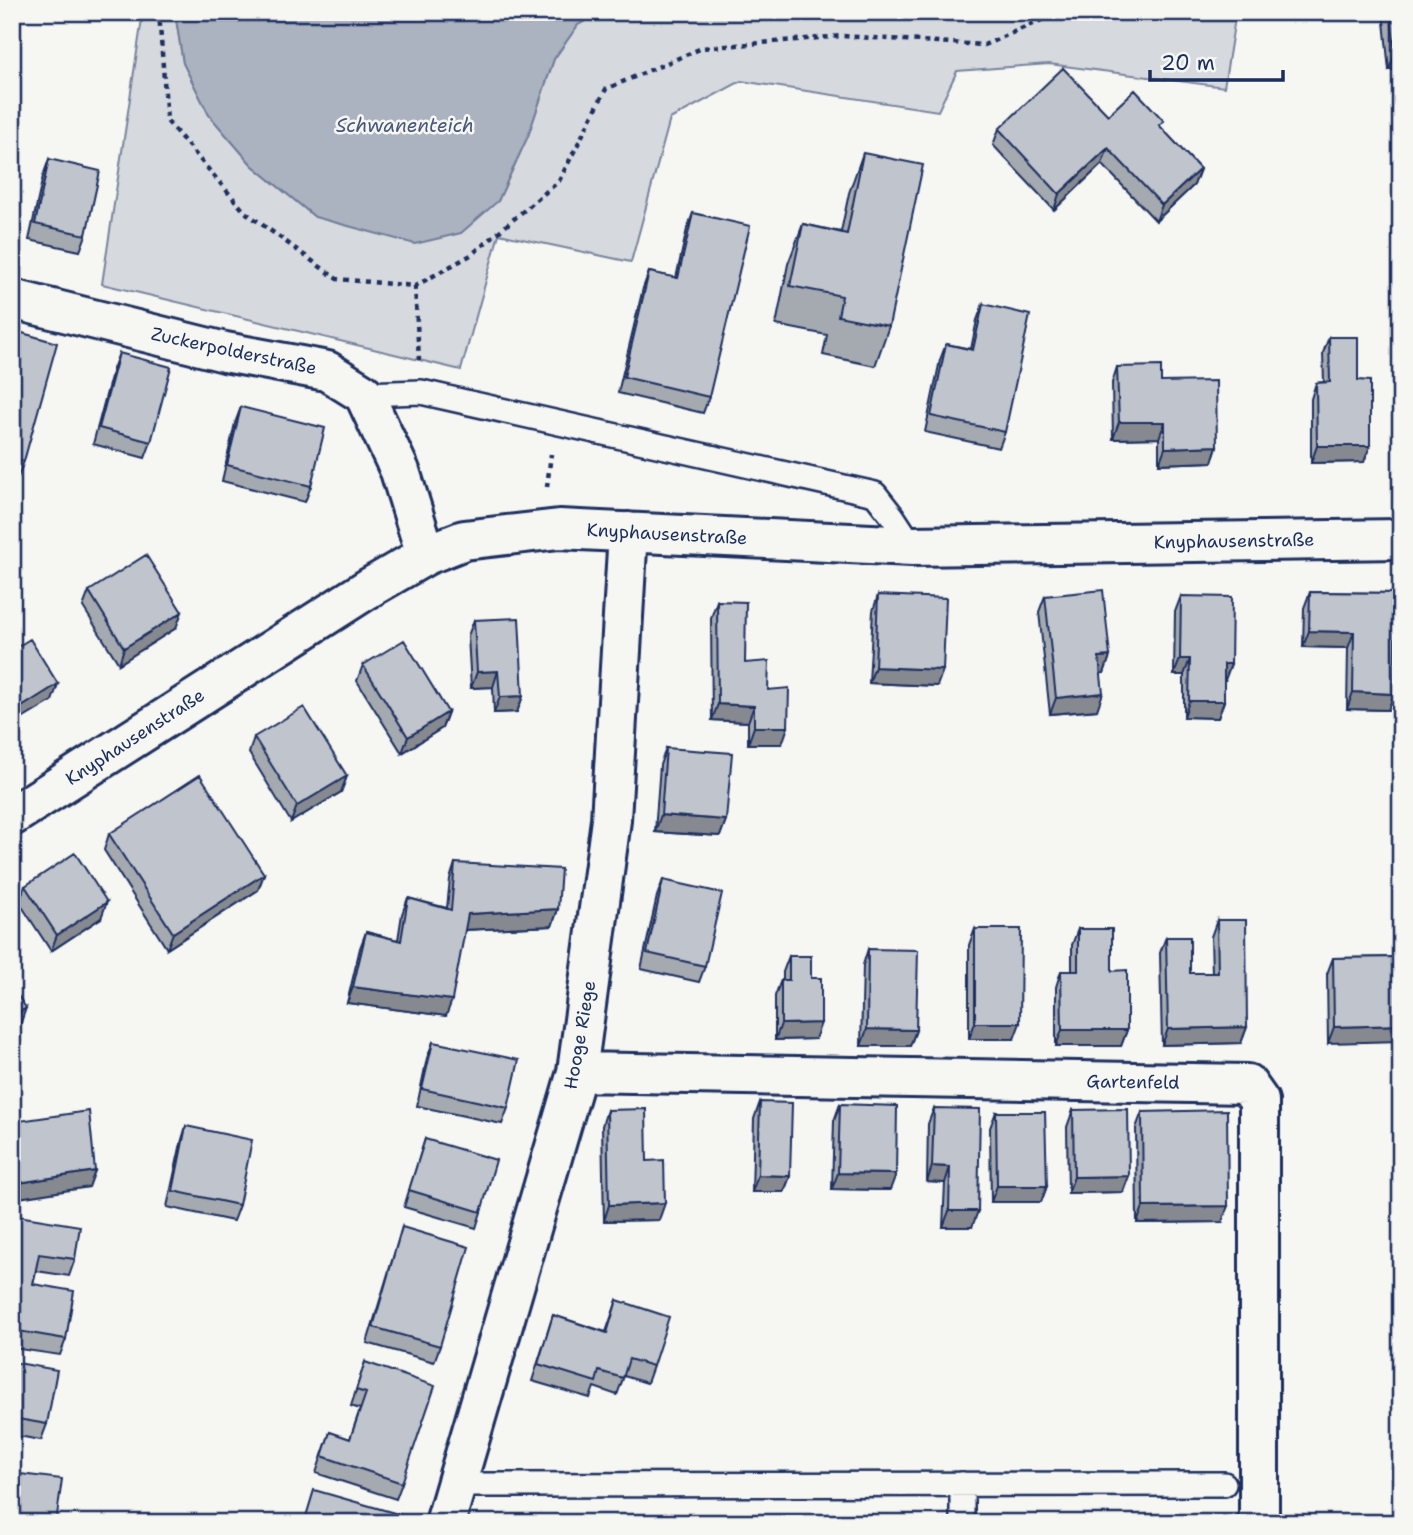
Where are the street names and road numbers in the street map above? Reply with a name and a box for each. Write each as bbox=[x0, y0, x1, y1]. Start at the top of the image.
street label: Zuckerpolderstraße bbox=[149, 322, 319, 380]
street label: Knyphausenstraße bbox=[586, 518, 748, 550]
street label: Knyphausenstraße bbox=[1153, 528, 1315, 554]
street label: Knyphausenstraße bbox=[61, 683, 209, 791]
street label: Hooge Riege bbox=[559, 979, 601, 1091]
street label: Gartenfeld bbox=[1086, 1069, 1180, 1095]

